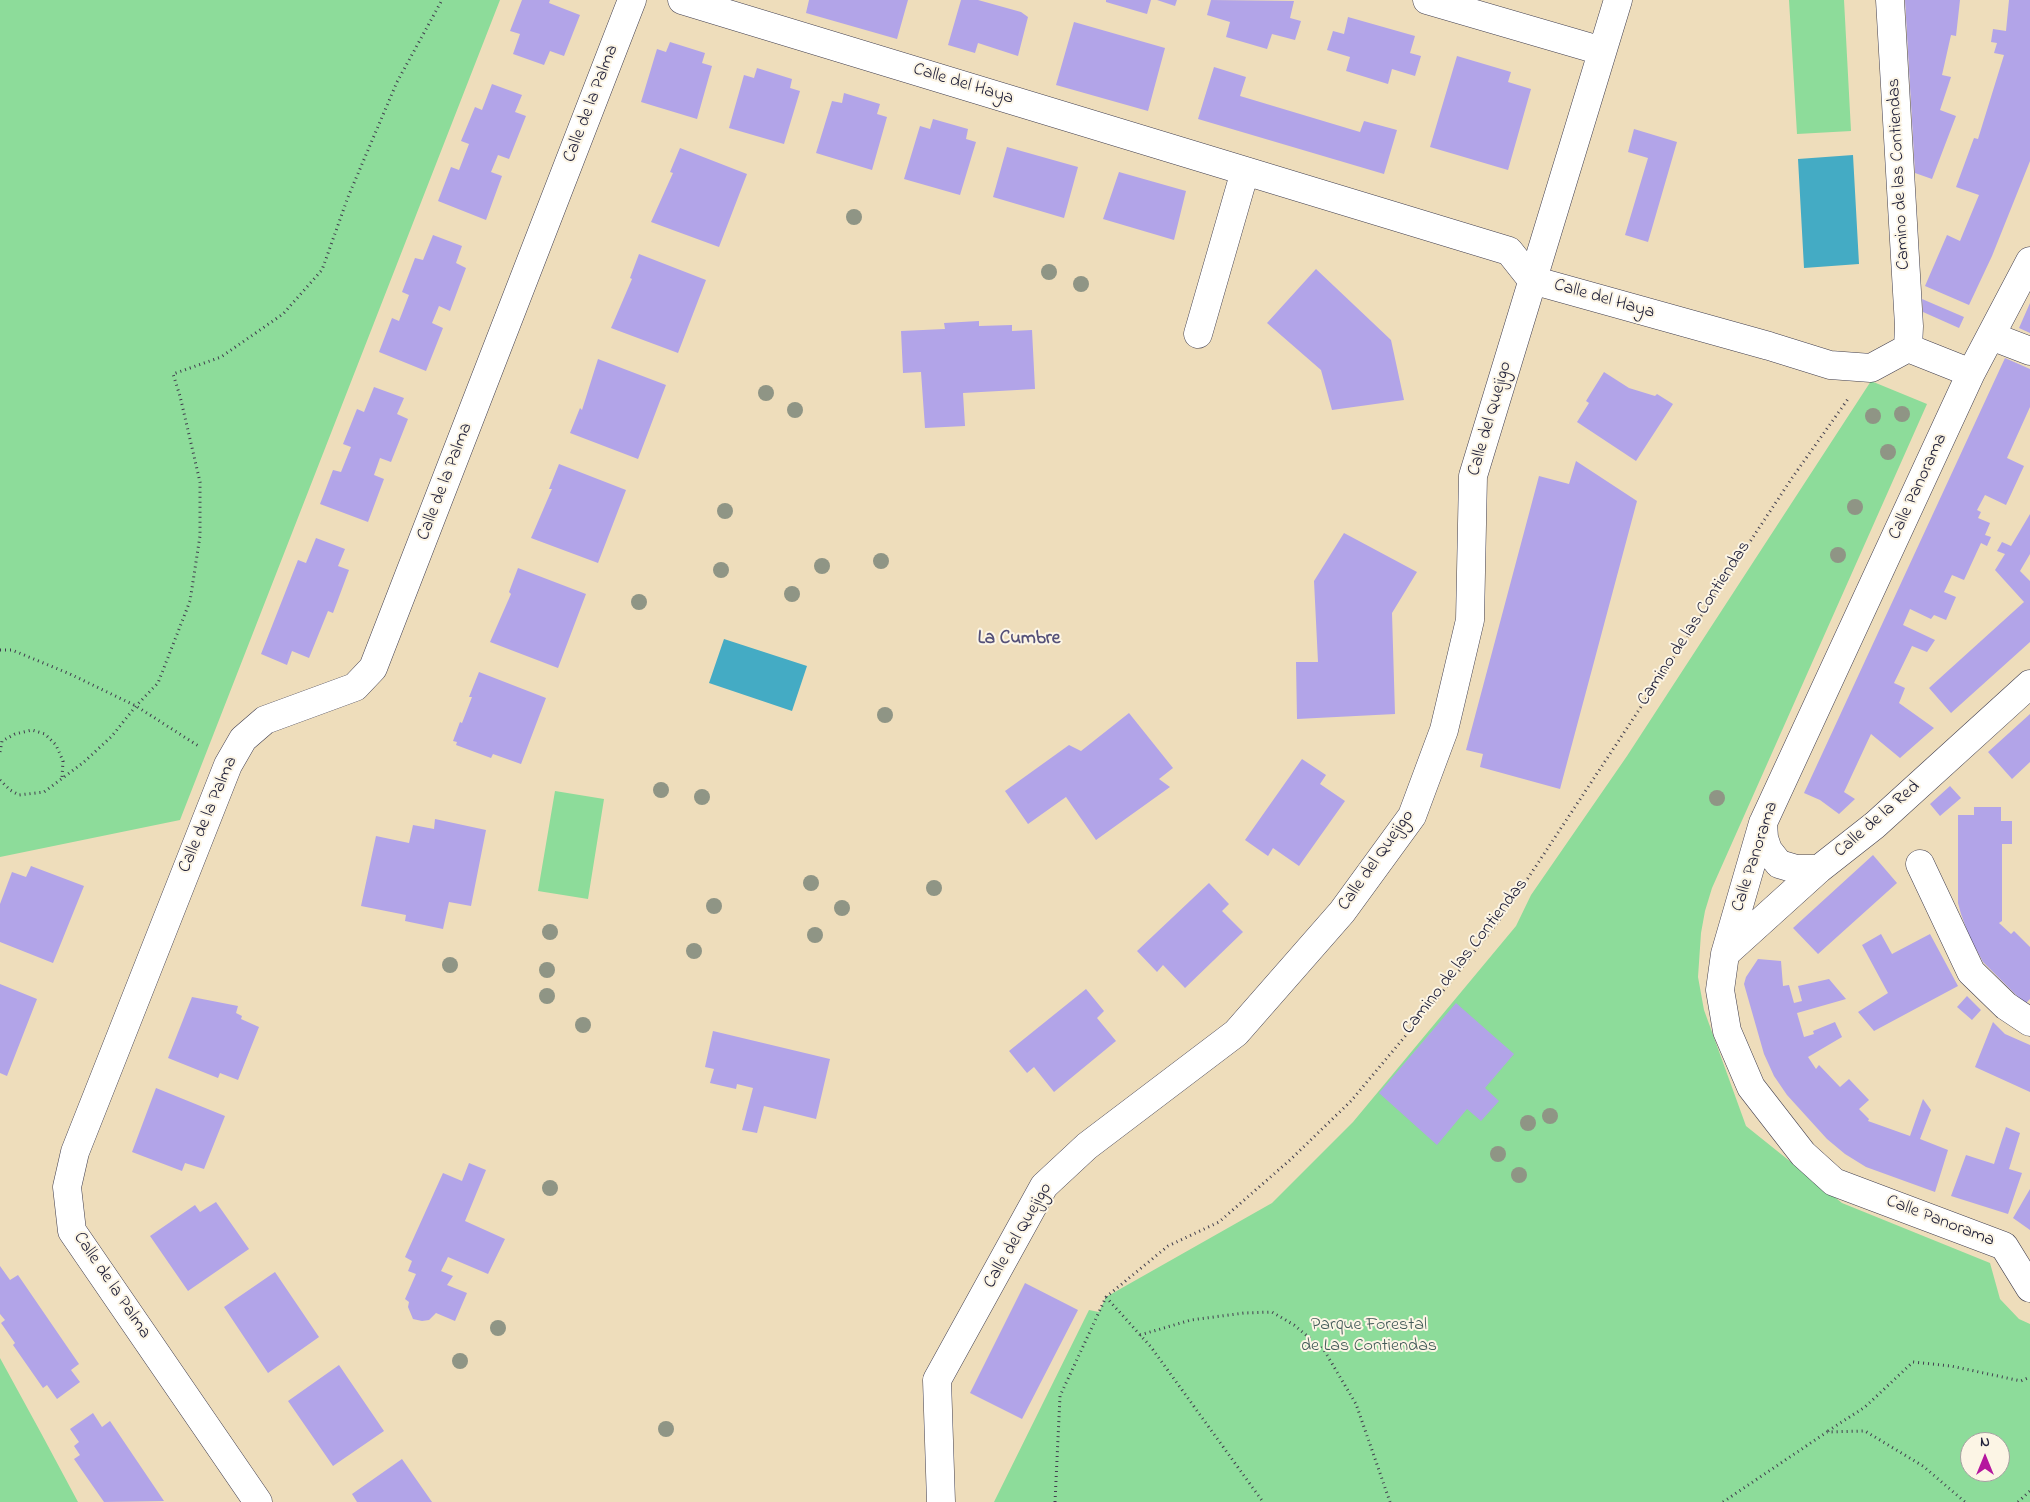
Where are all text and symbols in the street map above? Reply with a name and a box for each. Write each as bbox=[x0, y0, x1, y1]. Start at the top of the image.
street label: Calle de la Palma bbox=[560, 42, 624, 166]
street label: Calle del Haya bbox=[910, 59, 1016, 111]
street label: Camino de las Contiendas bbox=[1884, 78, 1916, 270]
street label: Calle del Haya bbox=[1551, 275, 1657, 325]
street label: Calle del Quejigo bbox=[1464, 359, 1518, 479]
street label: Calle de la Palma bbox=[414, 420, 478, 544]
street label: Calle Panorama bbox=[1885, 431, 1953, 543]
street label: Camino de las Contiendas bbox=[1634, 538, 1756, 710]
district label: La Cumbre bbox=[978, 629, 1060, 651]
street label: Calle de la Palma bbox=[175, 754, 243, 876]
street label: Calle de la Red bbox=[1831, 777, 1925, 863]
street label: Calle Panorama bbox=[1728, 799, 1784, 915]
street label: Calle del Quejigo bbox=[1334, 806, 1420, 916]
street label: Camino de las Contiendas bbox=[1398, 875, 1534, 1039]
street label: Calle del Quejigo bbox=[980, 1179, 1058, 1293]
street label: Calle Panorama bbox=[1883, 1191, 1997, 1253]
street label: Calle de la Palma bbox=[67, 1229, 155, 1343]
park label: Parque Forestal de Las Contiendas bbox=[1301, 1315, 1437, 1358]
north arrow bbox=[1960, 1432, 2010, 1482]
text: N bbox=[1980, 1432, 1990, 1453]

